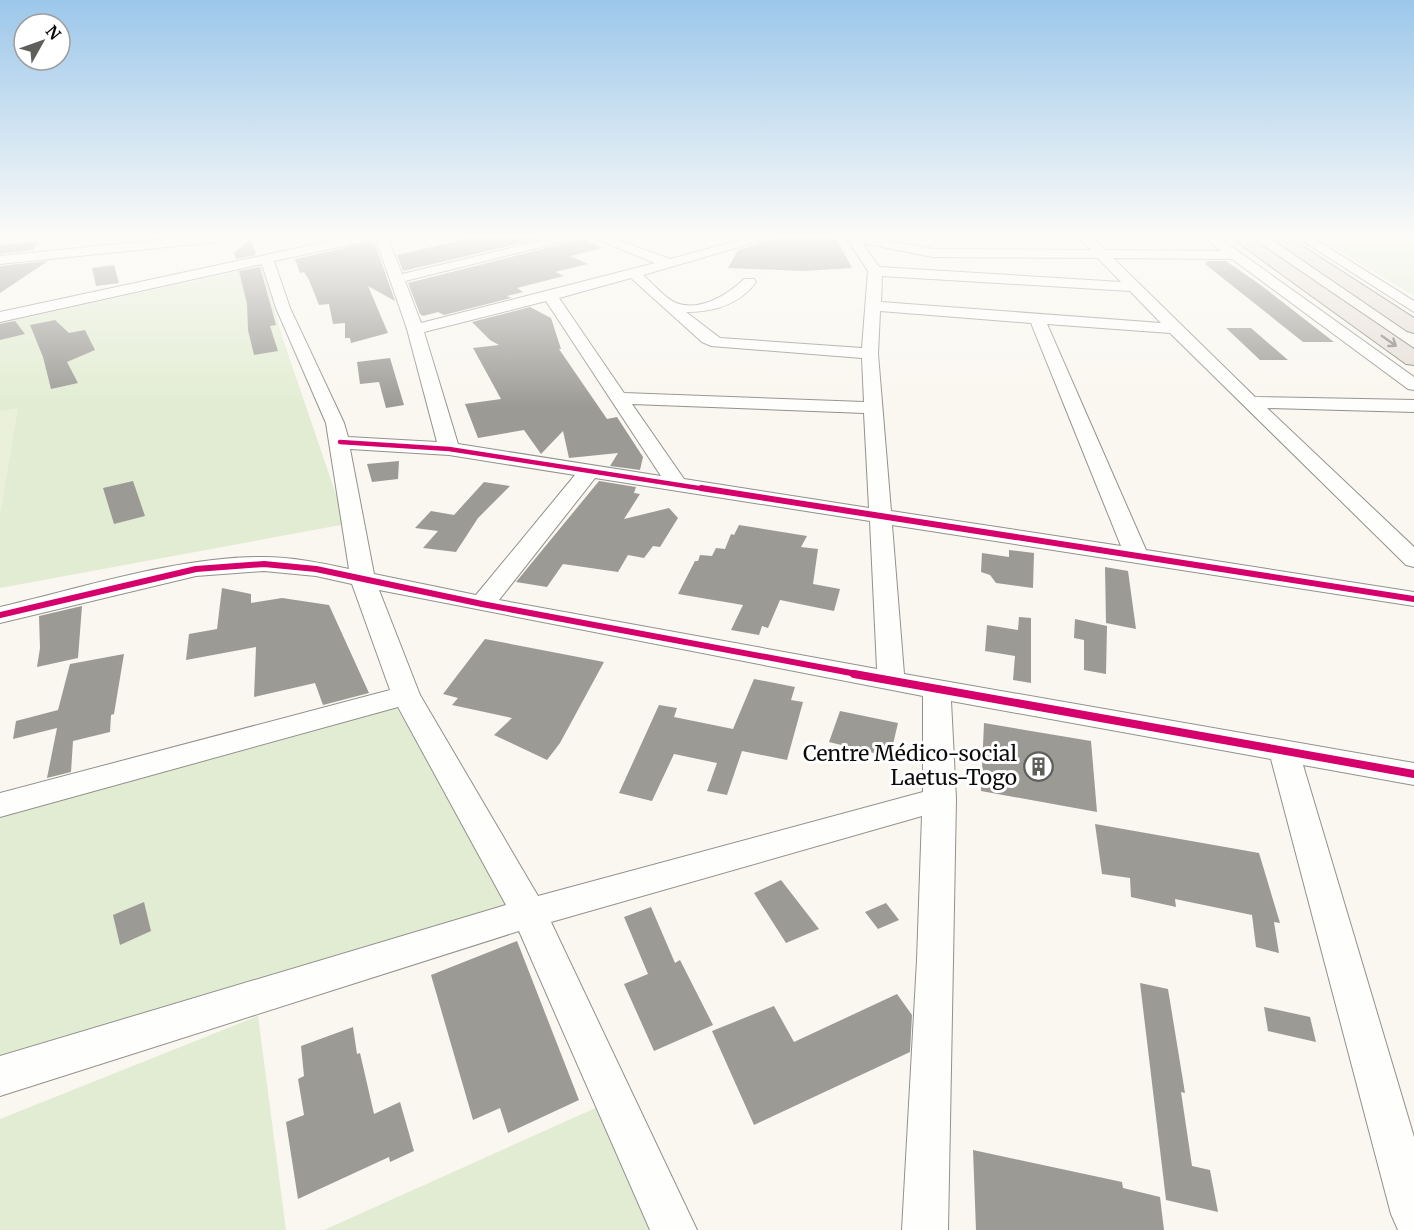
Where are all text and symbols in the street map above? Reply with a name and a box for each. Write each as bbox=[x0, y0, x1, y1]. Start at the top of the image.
north arrow bbox=[12, 12, 72, 72]
text: N bbox=[42, 21, 65, 44]
one-way arrow bbox=[1380, 335, 1396, 347]
place label: Centre Médico-social Laetus-Togo bbox=[803, 740, 1017, 791]
building icon: Centre Médico-social Laetus-Togo bbox=[1022, 750, 1054, 782]

